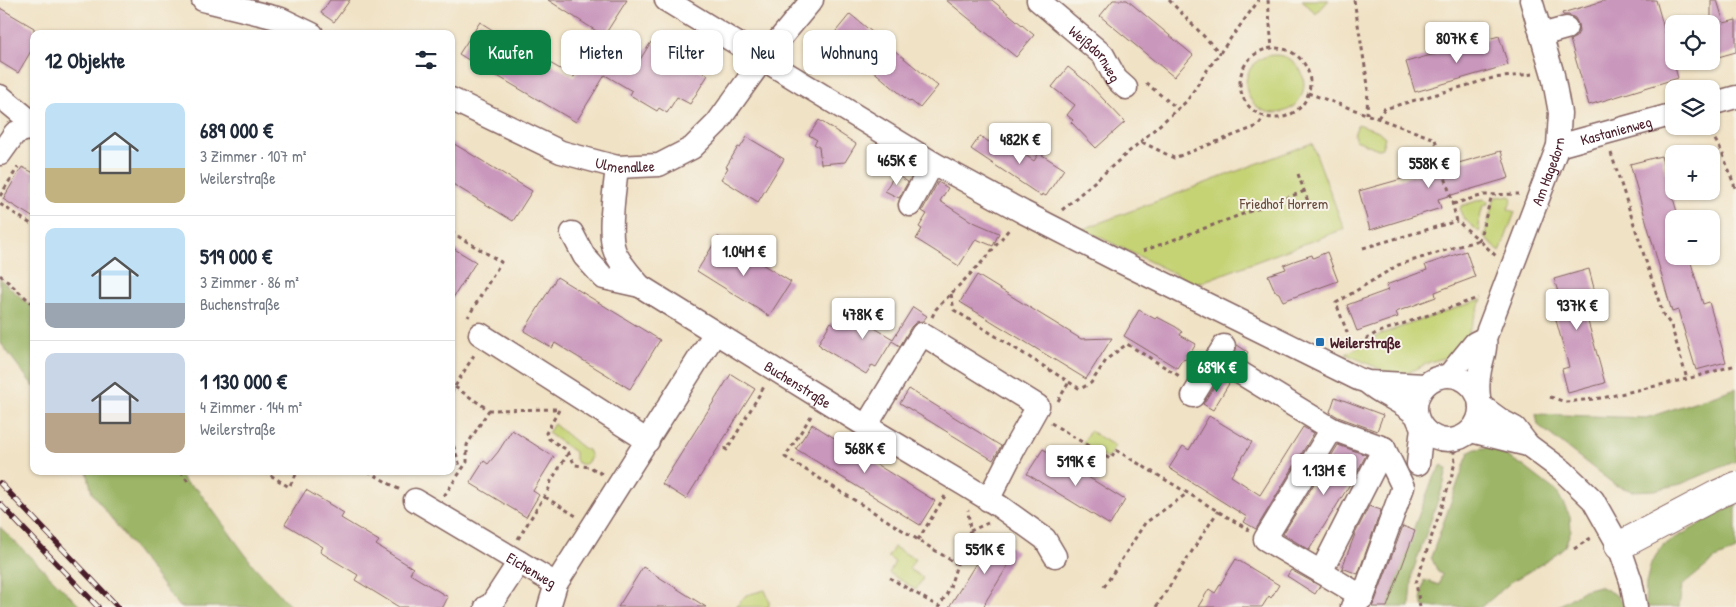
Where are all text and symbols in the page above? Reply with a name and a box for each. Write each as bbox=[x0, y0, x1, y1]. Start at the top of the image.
map controls bbox=[1665, 15, 1720, 265]
button: locate bbox=[1665, 15, 1720, 70]
street label: Weißdornweg bbox=[1065, 20, 1126, 86]
pin: 807K € bbox=[1416, 22, 1498, 64]
text: 807K € bbox=[1436, 27, 1478, 49]
chip: Kaufen bbox=[470, 30, 551, 75]
chip: Mieten bbox=[561, 30, 641, 75]
chip: Filter bbox=[651, 30, 723, 75]
chip: Neu bbox=[733, 30, 793, 75]
chip: Wohnung bbox=[803, 30, 896, 75]
text: 12 Objekte bbox=[45, 46, 125, 75]
icon: filters bbox=[412, 46, 440, 74]
button: layers bbox=[1665, 80, 1720, 135]
street label: Kastanienweg bbox=[1578, 110, 1654, 150]
text: 689 000 € bbox=[200, 116, 273, 145]
pin: 482K € bbox=[979, 122, 1061, 165]
icon: home bbox=[85, 123, 145, 183]
text: 482K € bbox=[1000, 128, 1040, 150]
street label: Am Hagedorn bbox=[1526, 137, 1569, 208]
pin: 465K € bbox=[856, 144, 938, 186]
text: 3 Zimmer · 107 m² bbox=[200, 145, 307, 167]
button: + bbox=[1665, 145, 1720, 200]
pin: 558K € bbox=[1388, 146, 1470, 189]
text: 465K € bbox=[878, 149, 916, 171]
street label: Ulmenallee bbox=[593, 151, 655, 177]
text: 558K € bbox=[1409, 152, 1449, 174]
text: Weilerstraße bbox=[200, 167, 276, 189]
park label: Friedhof Horrem bbox=[1239, 193, 1328, 214]
button: − bbox=[1665, 210, 1720, 265]
pin: 1.04M € bbox=[698, 234, 790, 277]
text: 1.04M € bbox=[722, 240, 766, 262]
text: 519 000 € bbox=[200, 242, 272, 271]
icon: home bbox=[85, 248, 145, 308]
text: 3 Zimmer · 86 m² bbox=[200, 271, 299, 293]
pin: 937K € bbox=[1536, 288, 1618, 331]
text: Buchenstraße bbox=[200, 293, 280, 315]
text: 937K € bbox=[1557, 294, 1597, 316]
pin: 478K € bbox=[822, 298, 904, 340]
text: 478K € bbox=[843, 303, 883, 325]
place label: Weilerstraße bbox=[1330, 332, 1401, 354]
marker: Weilerstraße bbox=[1314, 336, 1326, 348]
pin: 689K € bbox=[1176, 350, 1258, 393]
street label: Buchenstraße bbox=[761, 355, 836, 413]
text: 689K € bbox=[1198, 356, 1236, 378]
text: 1 130 000 € bbox=[200, 367, 287, 396]
icon: home bbox=[85, 373, 145, 433]
text: 4 Zimmer · 144 m² bbox=[200, 396, 302, 418]
text: Weilerstraße bbox=[200, 418, 276, 440]
pin: 568K € bbox=[824, 432, 906, 474]
text: 568K € bbox=[845, 437, 885, 459]
pin: 519K € bbox=[1035, 444, 1117, 487]
text: 519K € bbox=[1057, 450, 1095, 472]
pin: 1.13M € bbox=[1278, 454, 1370, 496]
text: 1.13M € bbox=[1302, 459, 1346, 481]
pin: 551K € bbox=[944, 532, 1026, 575]
text: 551K € bbox=[965, 538, 1005, 560]
street label: Eichenweg bbox=[503, 547, 561, 593]

